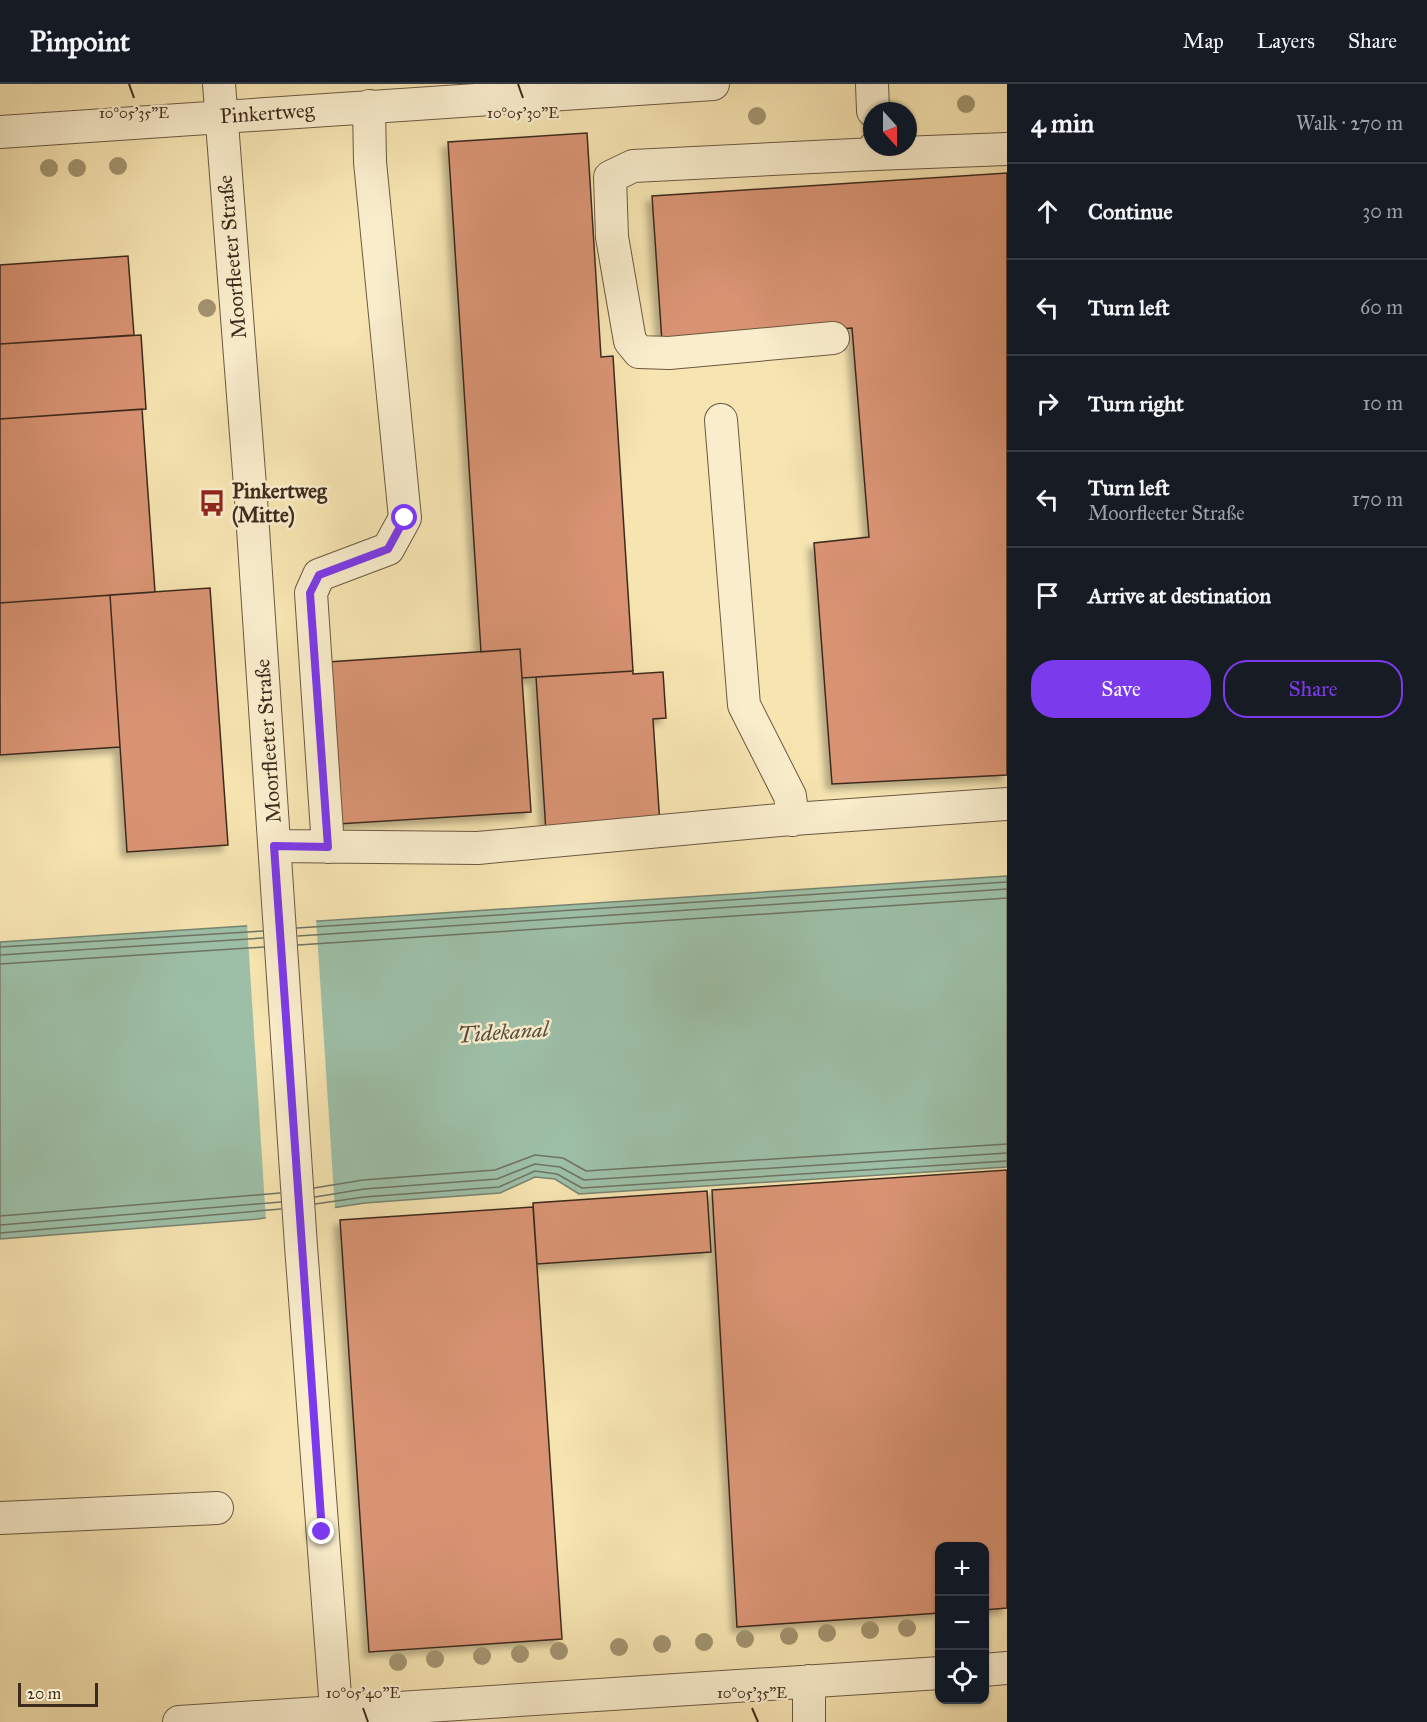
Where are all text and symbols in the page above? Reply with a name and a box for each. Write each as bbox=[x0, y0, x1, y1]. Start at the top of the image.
text: Pinpoint bbox=[30, 24, 130, 59]
text: Map bbox=[1183, 28, 1224, 54]
text: Layers bbox=[1257, 28, 1315, 54]
text: Share bbox=[1348, 28, 1397, 54]
street label: Pinkertweg bbox=[219, 97, 315, 129]
north arrow bbox=[863, 102, 917, 156]
text: 10°05'35"E bbox=[99, 104, 169, 122]
text: 10°05'30"E bbox=[487, 104, 559, 122]
text: 4 min bbox=[1031, 107, 1094, 139]
text: Walk · 270 m bbox=[1296, 111, 1403, 135]
street label: Moorfleeter Straße bbox=[212, 174, 252, 340]
icon: ahead bbox=[1031, 195, 1064, 228]
text: Continue bbox=[1088, 198, 1173, 225]
text: 30 m bbox=[1362, 199, 1403, 223]
icon: left bbox=[1031, 291, 1064, 324]
text: Turn left bbox=[1088, 294, 1170, 321]
text: 60 m bbox=[1360, 295, 1403, 319]
icon: right bbox=[1031, 387, 1064, 420]
text: Turn right bbox=[1088, 390, 1184, 417]
text: 10 m bbox=[1362, 391, 1403, 415]
text: Turn left bbox=[1088, 474, 1170, 501]
place label: Pinkertweg (Mitte) bbox=[232, 478, 328, 528]
icon: left bbox=[1031, 483, 1064, 516]
text: 170 m bbox=[1352, 487, 1403, 511]
bus stop icon: Pinkertweg (Mitte) bbox=[197, 488, 227, 518]
text: Moorfleeter Straße bbox=[1088, 501, 1245, 525]
route start bbox=[391, 504, 417, 530]
icon: arrive bbox=[1031, 579, 1064, 612]
text: Arrive at destination bbox=[1088, 582, 1271, 609]
street label: Moorfleeter Straße bbox=[249, 658, 287, 824]
button: Save bbox=[1031, 660, 1211, 718]
button: Share bbox=[1223, 660, 1403, 718]
water label: Tidekanal bbox=[457, 1015, 551, 1049]
route end bbox=[308, 1518, 334, 1544]
map controls bbox=[935, 1542, 989, 1704]
button: + bbox=[935, 1542, 989, 1596]
button: − bbox=[935, 1596, 989, 1650]
button: locate bbox=[935, 1650, 989, 1704]
scale bar bbox=[18, 1680, 98, 1708]
text: 20 m bbox=[27, 1684, 61, 1703]
text: 10°05'40"E bbox=[326, 1684, 400, 1702]
text: 10°05'35"E bbox=[717, 1684, 787, 1702]

